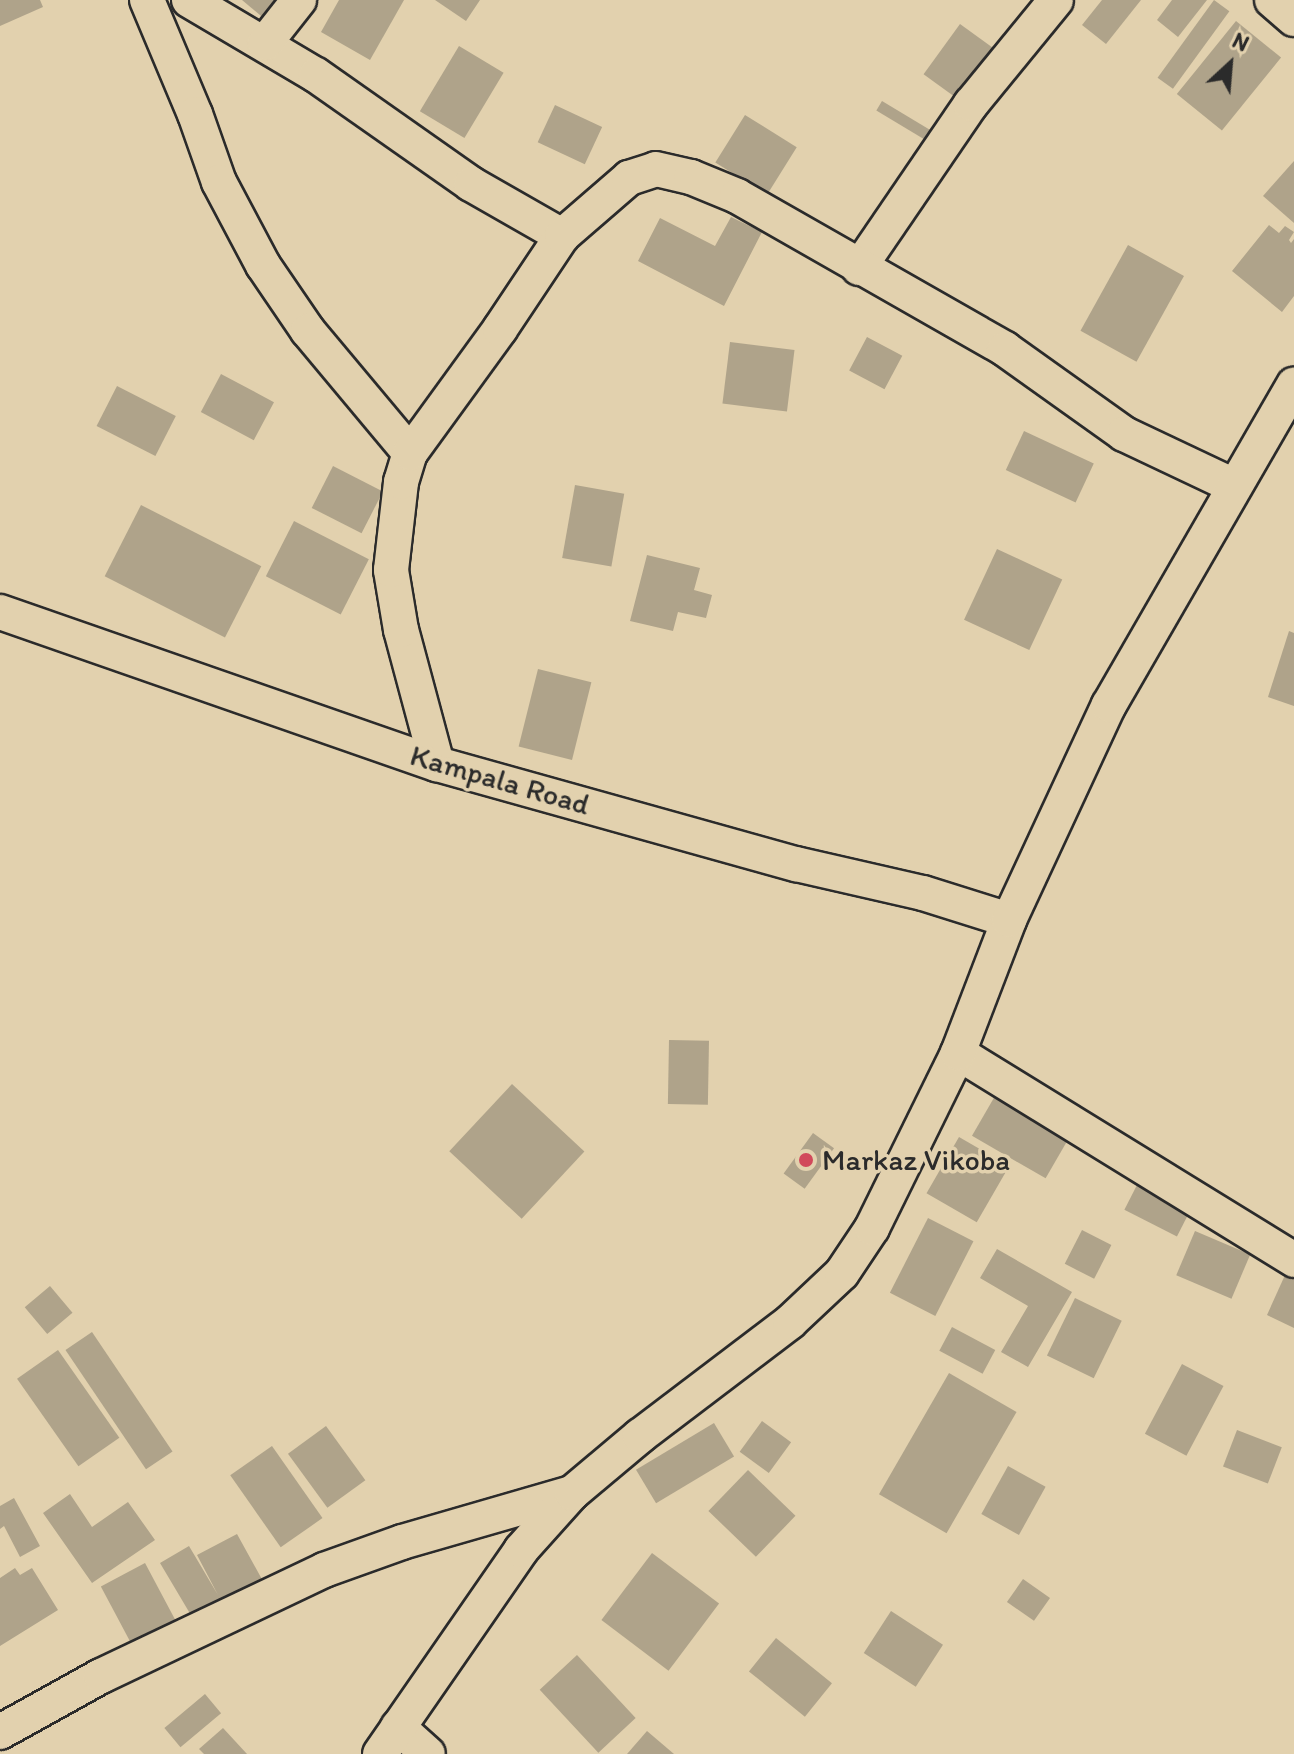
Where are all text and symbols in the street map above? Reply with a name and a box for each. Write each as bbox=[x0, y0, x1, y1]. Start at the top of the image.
north arrow bbox=[1190, 24, 1270, 104]
text: N bbox=[1228, 27, 1253, 57]
street label: Kampala Road bbox=[406, 737, 594, 823]
place label: Markaz Vikoba bbox=[822, 1142, 1011, 1178]
marker: Markaz Vikoba bbox=[797, 1151, 815, 1169]

